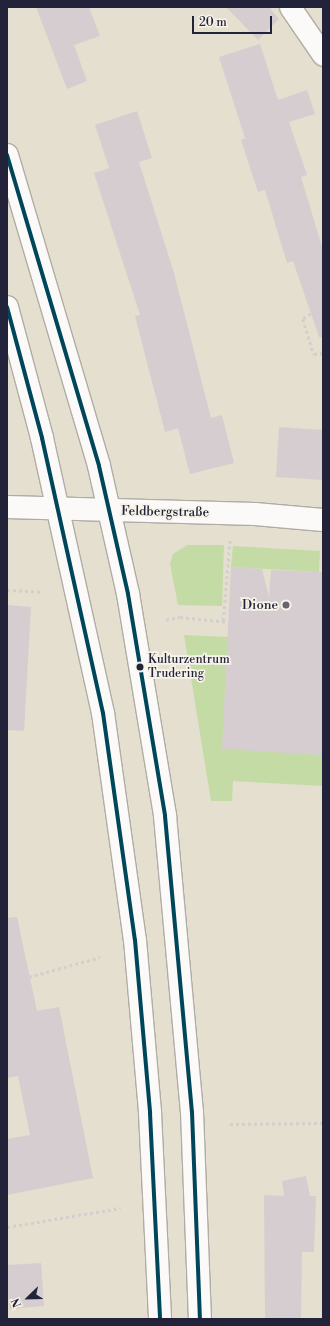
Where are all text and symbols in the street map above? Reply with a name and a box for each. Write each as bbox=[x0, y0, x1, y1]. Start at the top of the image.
scale bar bbox=[194, 8, 274, 34]
text: 20 m bbox=[199, 15, 227, 30]
street label: Feldbergstraße bbox=[121, 503, 209, 521]
place label: Dione bbox=[242, 597, 278, 613]
marker: Dione bbox=[281, 600, 291, 610]
place label: Kulturzentrum Trudering bbox=[148, 653, 230, 681]
marker: Kulturzentrum Trudering bbox=[135, 662, 145, 672]
north arrow bbox=[8, 1278, 48, 1318]
text: N bbox=[9, 1296, 25, 1309]

